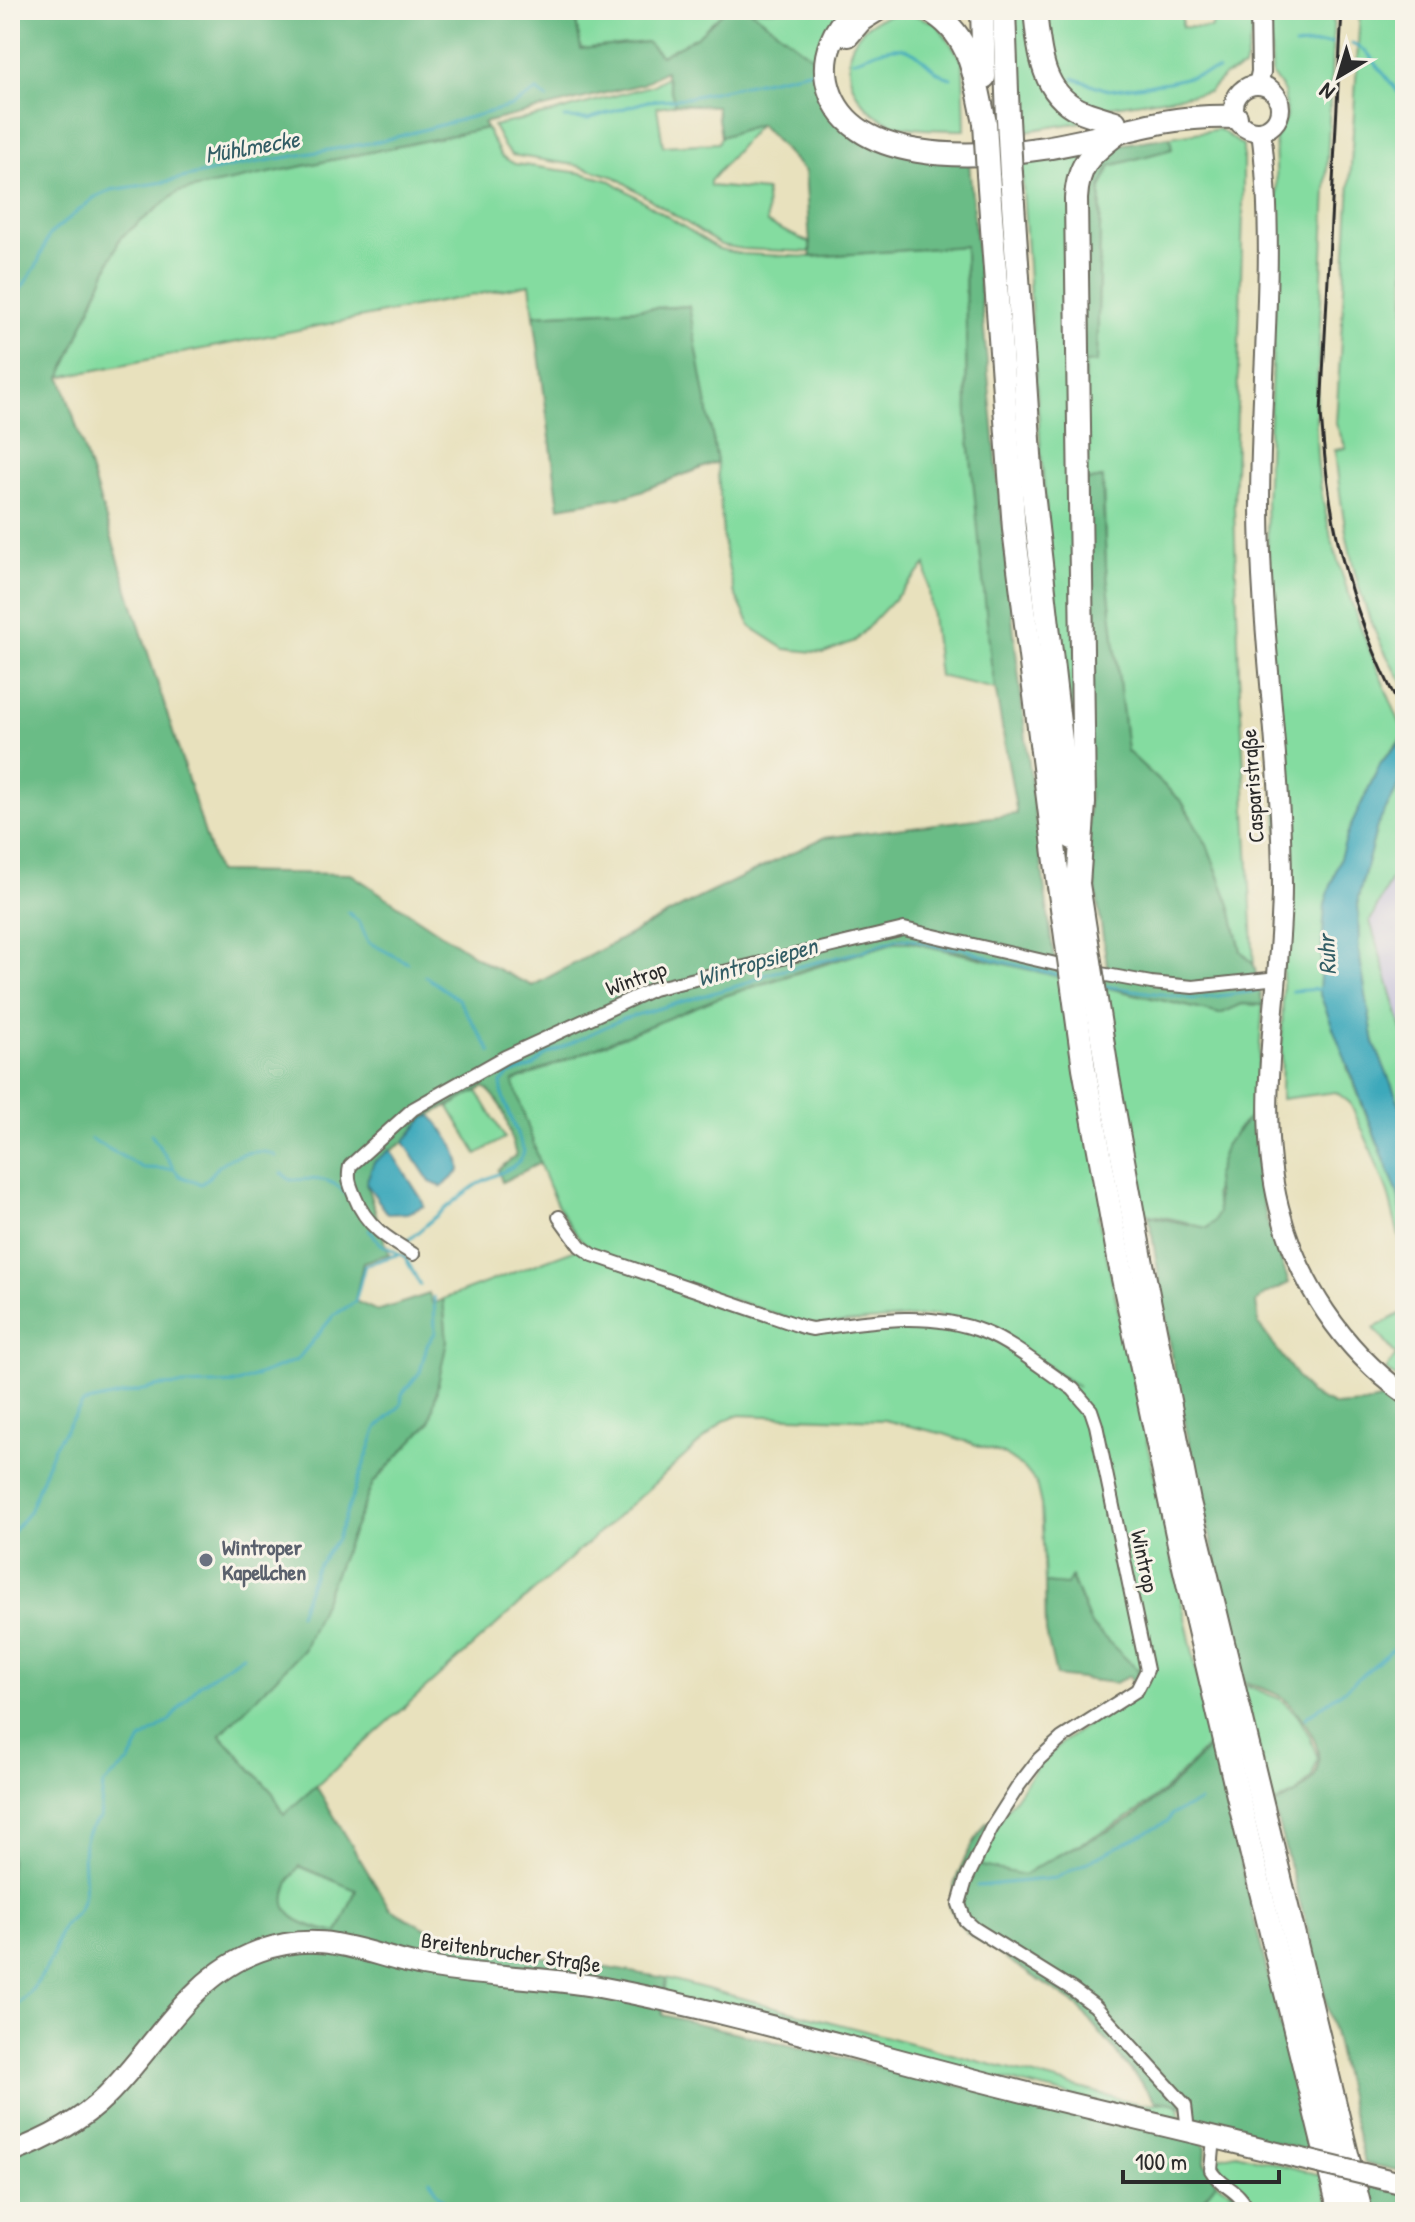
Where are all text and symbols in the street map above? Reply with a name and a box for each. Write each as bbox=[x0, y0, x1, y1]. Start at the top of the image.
north arrow bbox=[1299, 36, 1379, 116]
text: N bbox=[1313, 76, 1341, 107]
water label: Mühlmecke bbox=[202, 122, 303, 170]
street label: Casparistraße bbox=[1233, 728, 1271, 844]
water label: Wintropsiepen bbox=[693, 928, 823, 994]
water label: Ruhr bbox=[1309, 932, 1343, 976]
street label: Wintrop bbox=[601, 953, 671, 1003]
street label: Wintrop bbox=[1124, 1527, 1166, 1595]
place label: Wintroper Kapellchen bbox=[222, 1532, 306, 1588]
marker: Wintroper Kapellchen bbox=[197, 1551, 215, 1569]
street label: Breitenbrucher Straße bbox=[419, 1925, 603, 1979]
scale bar bbox=[1123, 2134, 1279, 2184]
text: 100 m bbox=[1135, 2145, 1187, 2177]

